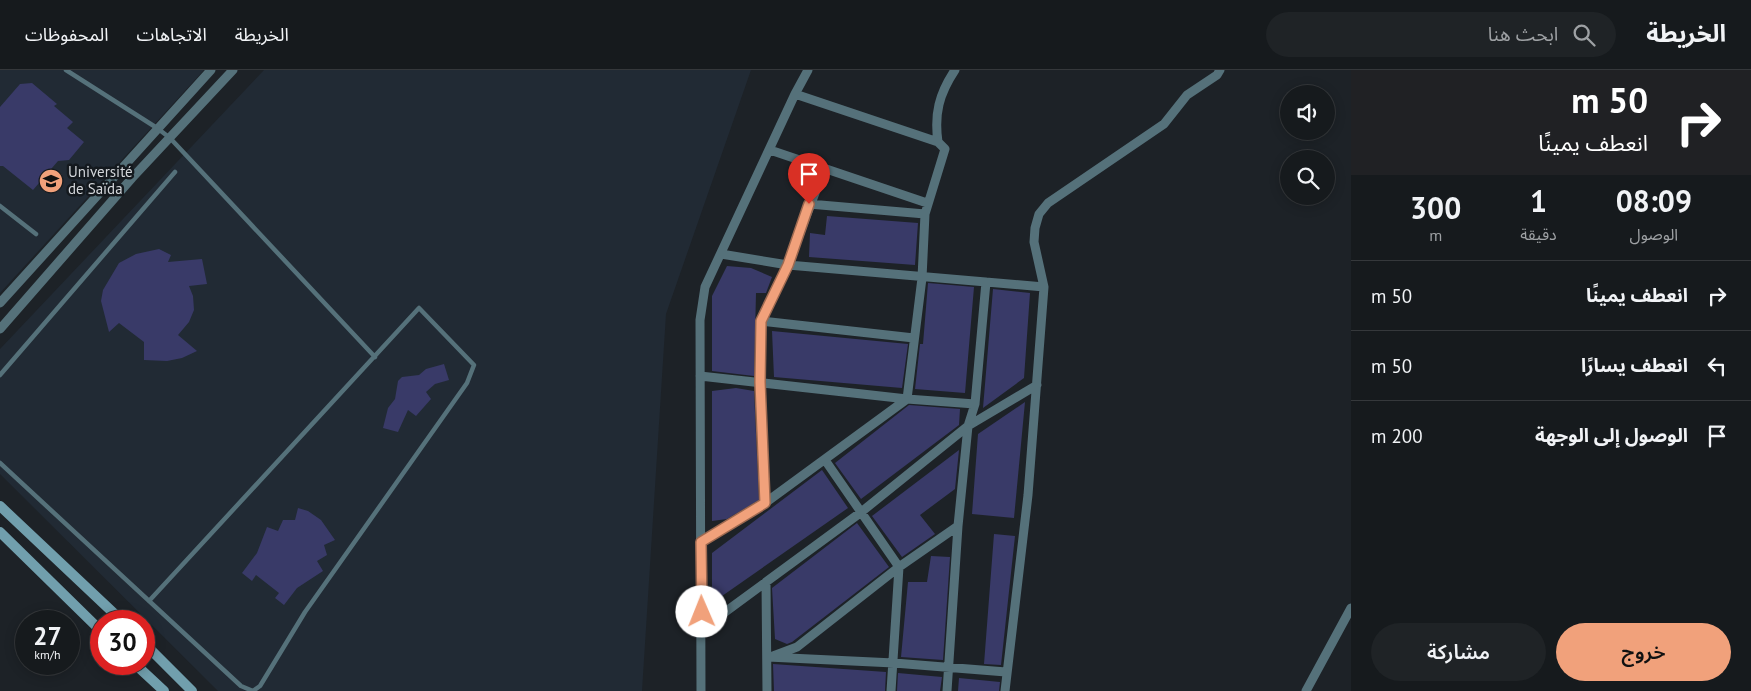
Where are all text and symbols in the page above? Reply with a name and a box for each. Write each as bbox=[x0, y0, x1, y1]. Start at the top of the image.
search box bbox=[1266, 12, 1616, 57]
text: الخريطة bbox=[1646, 18, 1726, 49]
icon: search bbox=[1570, 21, 1598, 49]
text: ابحث هنا bbox=[1488, 22, 1558, 46]
text: المحفوظات bbox=[25, 23, 109, 46]
text: الاتجاهات bbox=[137, 23, 207, 46]
text: الخريطة bbox=[235, 23, 289, 46]
text: 50 m bbox=[1571, 77, 1648, 123]
map controls bbox=[1280, 85, 1335, 205]
button: sound bbox=[1280, 85, 1335, 140]
icon: right bbox=[1666, 90, 1731, 155]
text: انعطف يمينًا bbox=[1538, 129, 1648, 157]
button: search bbox=[1280, 150, 1335, 205]
pin bbox=[788, 153, 830, 204]
icon: arrive bbox=[795, 160, 823, 188]
place label: Université de Saïda bbox=[68, 162, 133, 198]
school or university icon: Université de Saïda bbox=[38, 168, 64, 194]
text: 1 bbox=[1530, 181, 1547, 220]
text: 08:09 bbox=[1616, 181, 1692, 220]
text: 300 bbox=[1410, 188, 1461, 227]
text: دقيقة bbox=[1520, 224, 1557, 244]
text: الوصول bbox=[1630, 224, 1678, 244]
text: m bbox=[1429, 225, 1442, 245]
icon: right bbox=[1703, 282, 1731, 310]
text: انعطف يمينًا bbox=[1586, 283, 1688, 307]
text: 50 m bbox=[1371, 284, 1412, 308]
icon: left bbox=[1703, 352, 1731, 380]
text: انعطف يسارًا bbox=[1581, 353, 1688, 377]
text: 50 m bbox=[1371, 354, 1412, 378]
icon: arrive bbox=[1703, 422, 1731, 450]
text: الوصول إلى الوجهة bbox=[1535, 423, 1688, 447]
text: 200 m bbox=[1371, 424, 1423, 448]
position arrow bbox=[675, 585, 727, 637]
speed limit sign: 30 bbox=[90, 610, 155, 675]
text: 27 bbox=[33, 620, 62, 652]
button: مشاركة bbox=[1371, 623, 1546, 681]
button: خروج bbox=[1556, 623, 1731, 681]
text: km/h bbox=[34, 647, 61, 662]

